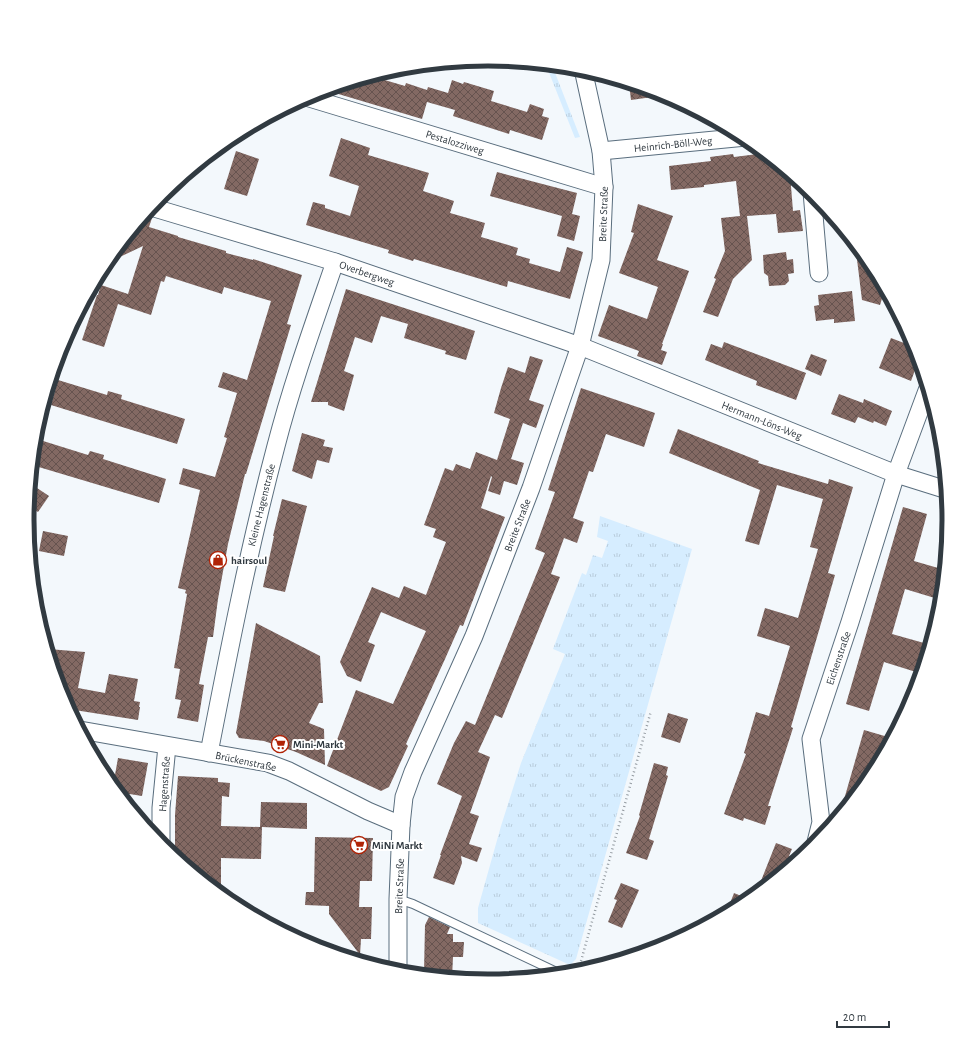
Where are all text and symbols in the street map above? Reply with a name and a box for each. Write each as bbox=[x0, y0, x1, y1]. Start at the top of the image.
street label: Pestalozziweg bbox=[424, 128, 486, 157]
street label: Heinrich-Böll-Weg bbox=[633, 135, 713, 154]
street label: Breite Straße bbox=[597, 186, 610, 242]
street label: Overbergweg bbox=[338, 259, 396, 288]
street label: Hermann-Löns-Weg bbox=[720, 399, 804, 442]
street label: Kleine Hagenstraße bbox=[246, 463, 277, 548]
street label: Breite Straße bbox=[502, 497, 533, 553]
shop icon: hairsoul bbox=[208, 550, 228, 570]
place label: hairsoul bbox=[231, 555, 267, 566]
street label: Eichenstraße bbox=[824, 630, 853, 686]
supermarket icon: Mini-Markt bbox=[270, 734, 290, 754]
place label: Mini-Markt bbox=[293, 739, 343, 750]
street label: Brückenstraße bbox=[214, 750, 277, 773]
street label: Hagenstraße bbox=[157, 756, 172, 812]
supermarket icon: MiNi Markt bbox=[349, 835, 369, 855]
place label: MiNi Markt bbox=[372, 840, 423, 851]
street label: Breite Straße bbox=[393, 858, 406, 914]
scale bar bbox=[837, 1003, 889, 1029]
text: 20 m bbox=[843, 1011, 866, 1023]

